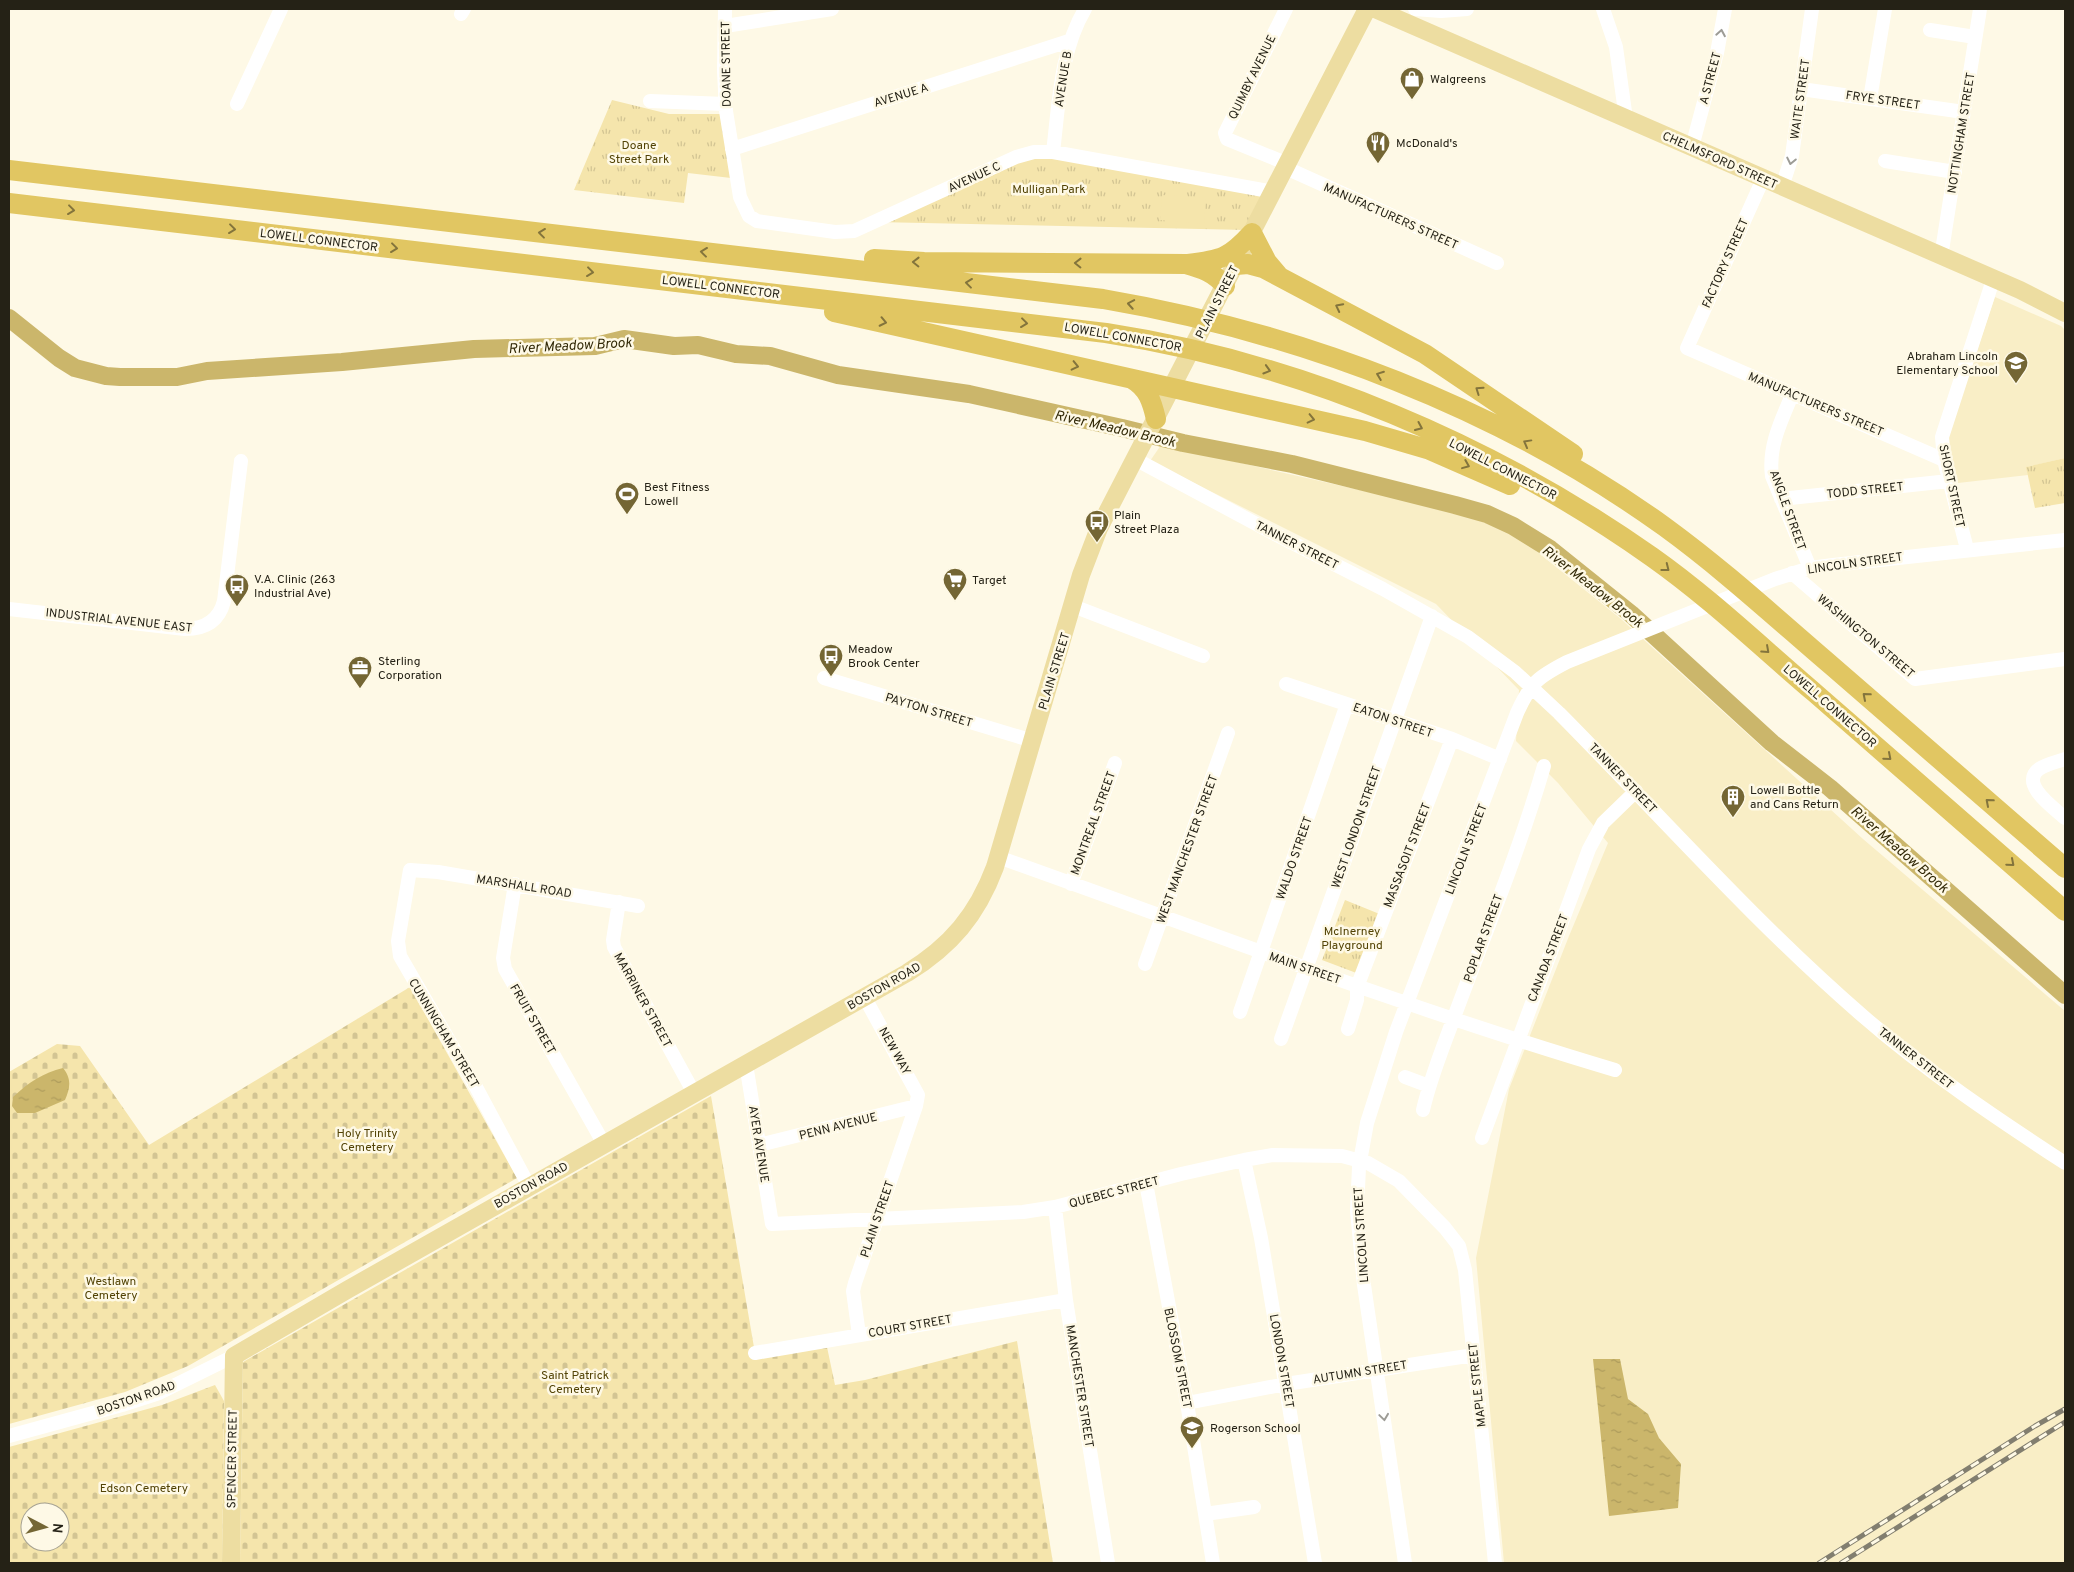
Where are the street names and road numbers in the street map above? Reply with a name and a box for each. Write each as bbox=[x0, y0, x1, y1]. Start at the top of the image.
street label: DOANE STREET bbox=[718, 21, 736, 107]
street label: QUIMBY AVENUE bbox=[1225, 32, 1280, 122]
street label: AVENUE B bbox=[1052, 50, 1076, 108]
street label: A STREET bbox=[1696, 50, 1726, 106]
street label: WAITE STREET bbox=[1787, 58, 1815, 140]
street label: NOTTINGHAM STREET bbox=[1945, 71, 1979, 195]
street label: AVENUE A bbox=[872, 80, 931, 112]
street label: FRYE STREET bbox=[1845, 88, 1921, 114]
street label: CHELMSFORD STREET bbox=[1660, 128, 1780, 193]
street label: AVENUE C bbox=[946, 159, 1004, 197]
street label: MANUFACTURERS STREET bbox=[1321, 180, 1460, 254]
street label: FACTORY STREET bbox=[1699, 216, 1753, 311]
street label: LOWELL CONNECTOR bbox=[259, 226, 379, 256]
street label: PLAIN STREET bbox=[1193, 263, 1243, 342]
street label: LOWELL CONNECTOR bbox=[661, 273, 781, 303]
street label: LOWELL CONNECTOR bbox=[1063, 320, 1183, 356]
street label: MANUFACTURERS STREET bbox=[1745, 369, 1886, 441]
street label: LOWELL CONNECTOR bbox=[1446, 436, 1559, 504]
street label: SHORT STREET bbox=[1934, 443, 1968, 529]
street label: ANGLE STREET bbox=[1765, 468, 1809, 553]
street label: TODD STREET bbox=[1826, 479, 1904, 503]
street label: TANNER STREET bbox=[1252, 518, 1341, 574]
street label: LINCOLN STREET bbox=[1806, 549, 1904, 579]
street label: WASHINGTON STREET bbox=[1813, 591, 1917, 682]
street label: INDUSTRIAL AVENUE EAST bbox=[45, 605, 193, 637]
street label: PLAIN STREET bbox=[1036, 631, 1074, 712]
street label: LOWELL CONNECTOR bbox=[1779, 662, 1879, 752]
street label: PAYTON STREET bbox=[883, 690, 974, 732]
street label: EATON STREET bbox=[1351, 700, 1435, 742]
street label: TANNER STREET bbox=[1585, 740, 1660, 817]
street label: WEST LONDON STREET bbox=[1328, 764, 1385, 891]
street label: MONTREAL STREET bbox=[1068, 769, 1120, 877]
street label: WEST MANCHESTER STREET bbox=[1154, 773, 1222, 926]
street label: MASSASOIT STREET bbox=[1381, 801, 1435, 910]
street label: LINCOLN STREET bbox=[1442, 802, 1492, 897]
street label: WALDO STREET bbox=[1273, 815, 1317, 902]
street label: MARSHALL ROAD bbox=[475, 872, 573, 902]
street label: POPLAR STREET bbox=[1461, 892, 1507, 985]
street label: CANADA STREET bbox=[1525, 912, 1573, 1005]
street label: MAIN STREET bbox=[1267, 949, 1343, 989]
street label: MARRINER STREET bbox=[609, 950, 675, 1051]
street label: BOSTON ROAD bbox=[845, 959, 924, 1014]
street label: CUNNINGHAM STREET bbox=[404, 976, 482, 1091]
street label: FRUIT STREET bbox=[506, 981, 559, 1058]
street label: TANNER STREET bbox=[1874, 1024, 1956, 1093]
street label: NEW WAY bbox=[874, 1025, 914, 1078]
street label: AYER AVENUE bbox=[744, 1105, 772, 1184]
street label: PENN AVENUE bbox=[798, 1110, 879, 1144]
street label: BOSTON ROAD bbox=[492, 1159, 571, 1213]
street label: QUEBEC STREET bbox=[1067, 1173, 1161, 1213]
street label: PLAIN STREET bbox=[857, 1179, 899, 1260]
street label: LINCOLN STREET bbox=[1351, 1186, 1373, 1283]
street label: BLOSSOM STREET bbox=[1159, 1307, 1195, 1410]
street label: COURT STREET bbox=[867, 1312, 953, 1342]
street label: LONDON STREET bbox=[1265, 1313, 1297, 1409]
street label: MANCHESTER STREET bbox=[1061, 1324, 1097, 1449]
street label: MAPLE STREET bbox=[1466, 1342, 1490, 1428]
street label: AUTUMN STREET bbox=[1312, 1358, 1408, 1388]
street label: BOSTON ROAD bbox=[95, 1378, 178, 1420]
street label: SPENCER STREET bbox=[224, 1409, 242, 1509]

